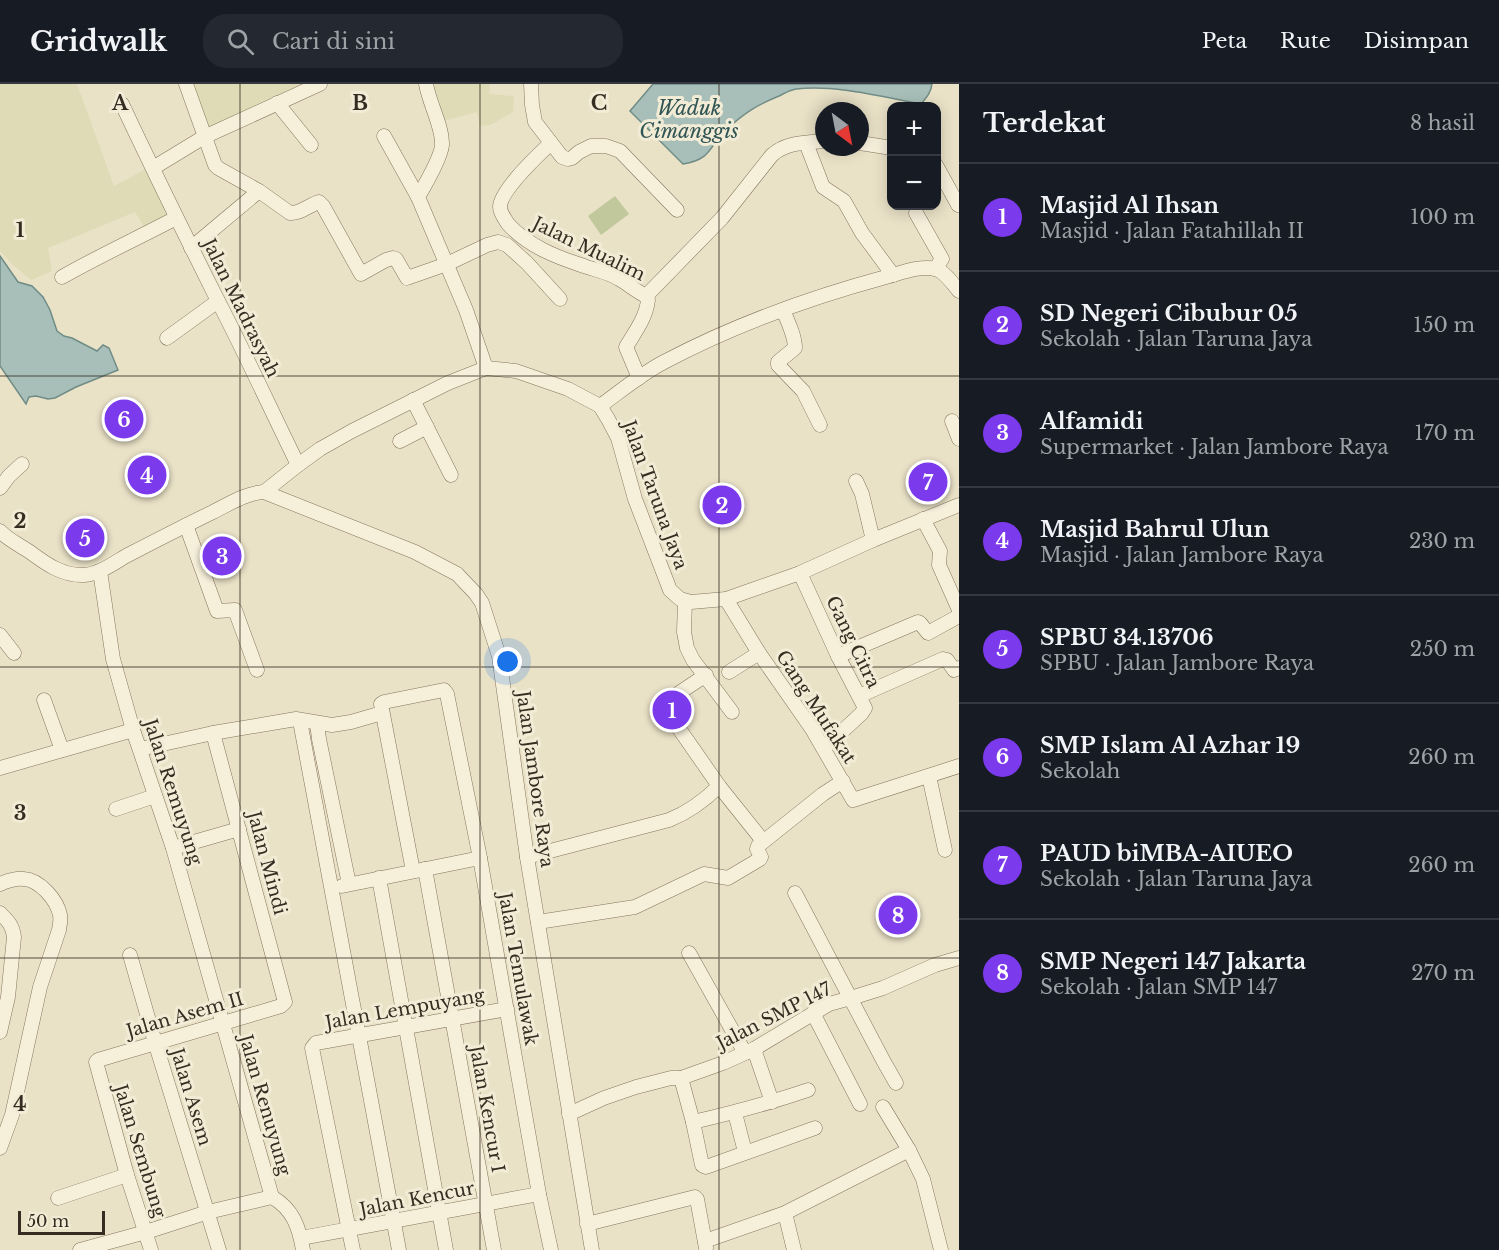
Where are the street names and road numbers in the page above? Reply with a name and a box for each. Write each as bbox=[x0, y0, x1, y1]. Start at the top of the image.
street label: Jalan Mualim bbox=[527, 211, 649, 286]
street label: Jalan Madrasyah bbox=[197, 233, 284, 381]
street label: Jalan Taruna Jaya bbox=[617, 415, 692, 573]
street label: Gang Citra bbox=[821, 592, 885, 692]
street label: Gang Mufakat bbox=[771, 646, 861, 768]
street label: Jalan Jambore Raya bbox=[511, 687, 558, 869]
street label: Jalan Remuyung bbox=[138, 714, 207, 868]
street label: Jalan Mindi bbox=[242, 807, 291, 917]
street label: Jalan Temulawak bbox=[493, 889, 542, 1047]
street label: Jalan SMP 147 bbox=[711, 977, 836, 1055]
street label: Jalan Lempuyang bbox=[322, 984, 487, 1034]
street label: Jalan Asem II bbox=[122, 988, 246, 1043]
street label: Jalan Renuyung bbox=[234, 1030, 296, 1178]
street label: Jalan Kencur I bbox=[465, 1042, 509, 1174]
street label: Jalan Asem bbox=[165, 1044, 216, 1148]
street label: Jalan Sembung bbox=[109, 1080, 171, 1220]
street label: Jalan Kencur bbox=[356, 1177, 477, 1221]

